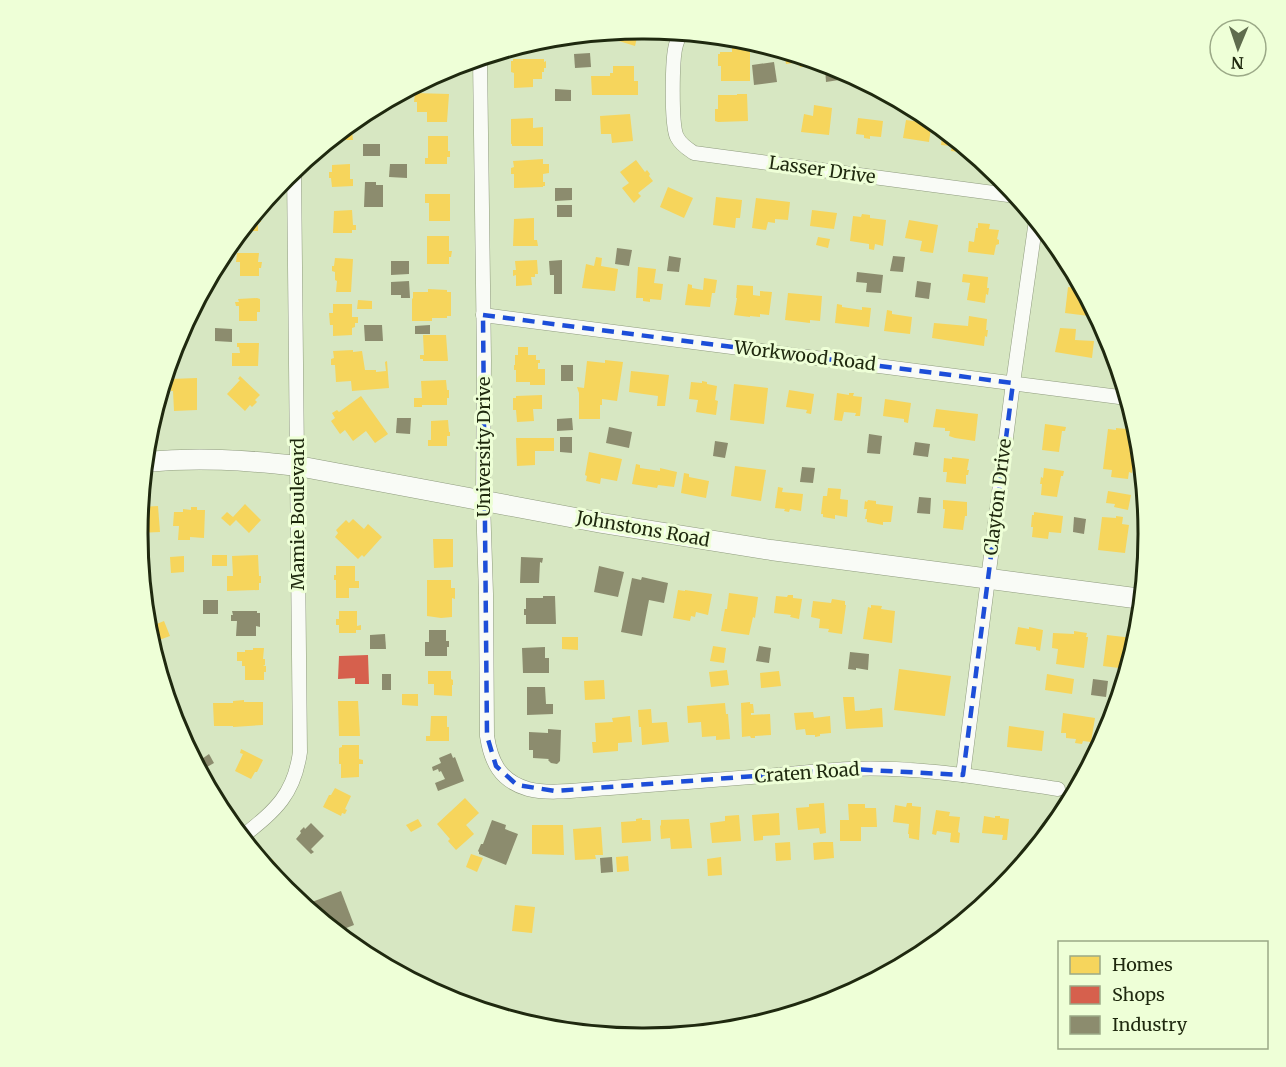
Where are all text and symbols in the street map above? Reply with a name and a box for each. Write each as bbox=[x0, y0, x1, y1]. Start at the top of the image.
north arrow bbox=[1208, 18, 1268, 78]
text: N bbox=[1230, 53, 1244, 73]
street label: Lasser Drive bbox=[767, 151, 877, 188]
street label: Workwood Road bbox=[732, 335, 877, 376]
street label: University Drive bbox=[472, 377, 495, 517]
street label: Clayton Drive bbox=[979, 437, 1016, 557]
street label: Mamie Boulevard bbox=[286, 438, 309, 590]
street label: Johnstons Road bbox=[574, 505, 712, 552]
street label: Craten Road bbox=[754, 757, 860, 788]
legend bbox=[1058, 941, 1268, 1049]
text: Homes bbox=[1112, 953, 1173, 976]
text: Shops bbox=[1112, 983, 1165, 1006]
text: Industry bbox=[1112, 1013, 1188, 1036]

